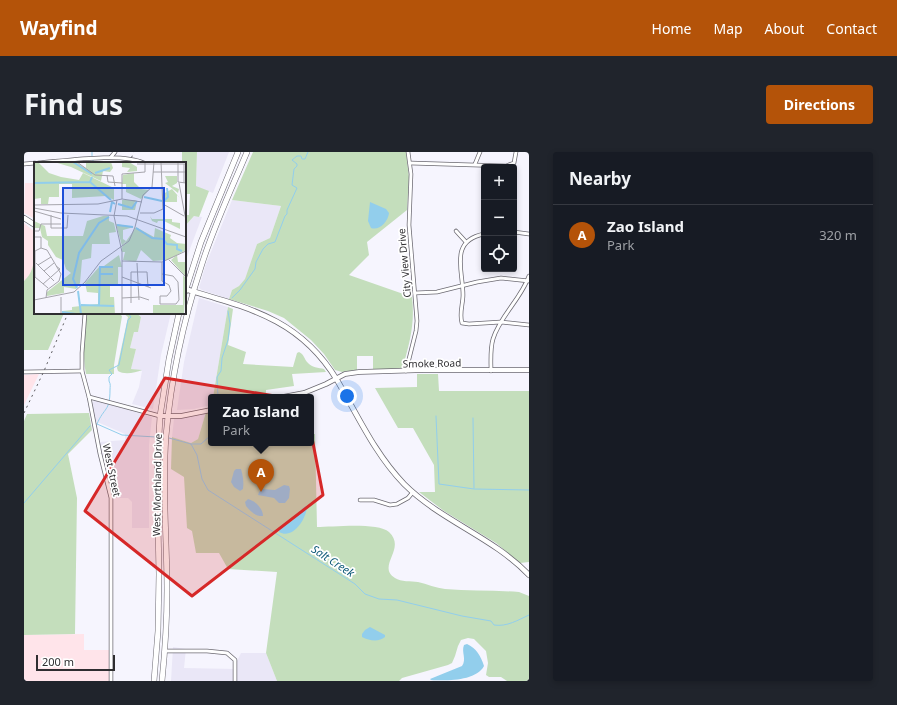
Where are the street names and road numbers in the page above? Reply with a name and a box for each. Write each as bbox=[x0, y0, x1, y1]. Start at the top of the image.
street label: City View Drive bbox=[394, 227, 414, 298]
street label: Smoke Road bbox=[403, 355, 461, 371]
street label: West Morthland Drive bbox=[149, 433, 165, 536]
street label: West Street bbox=[100, 442, 125, 498]

